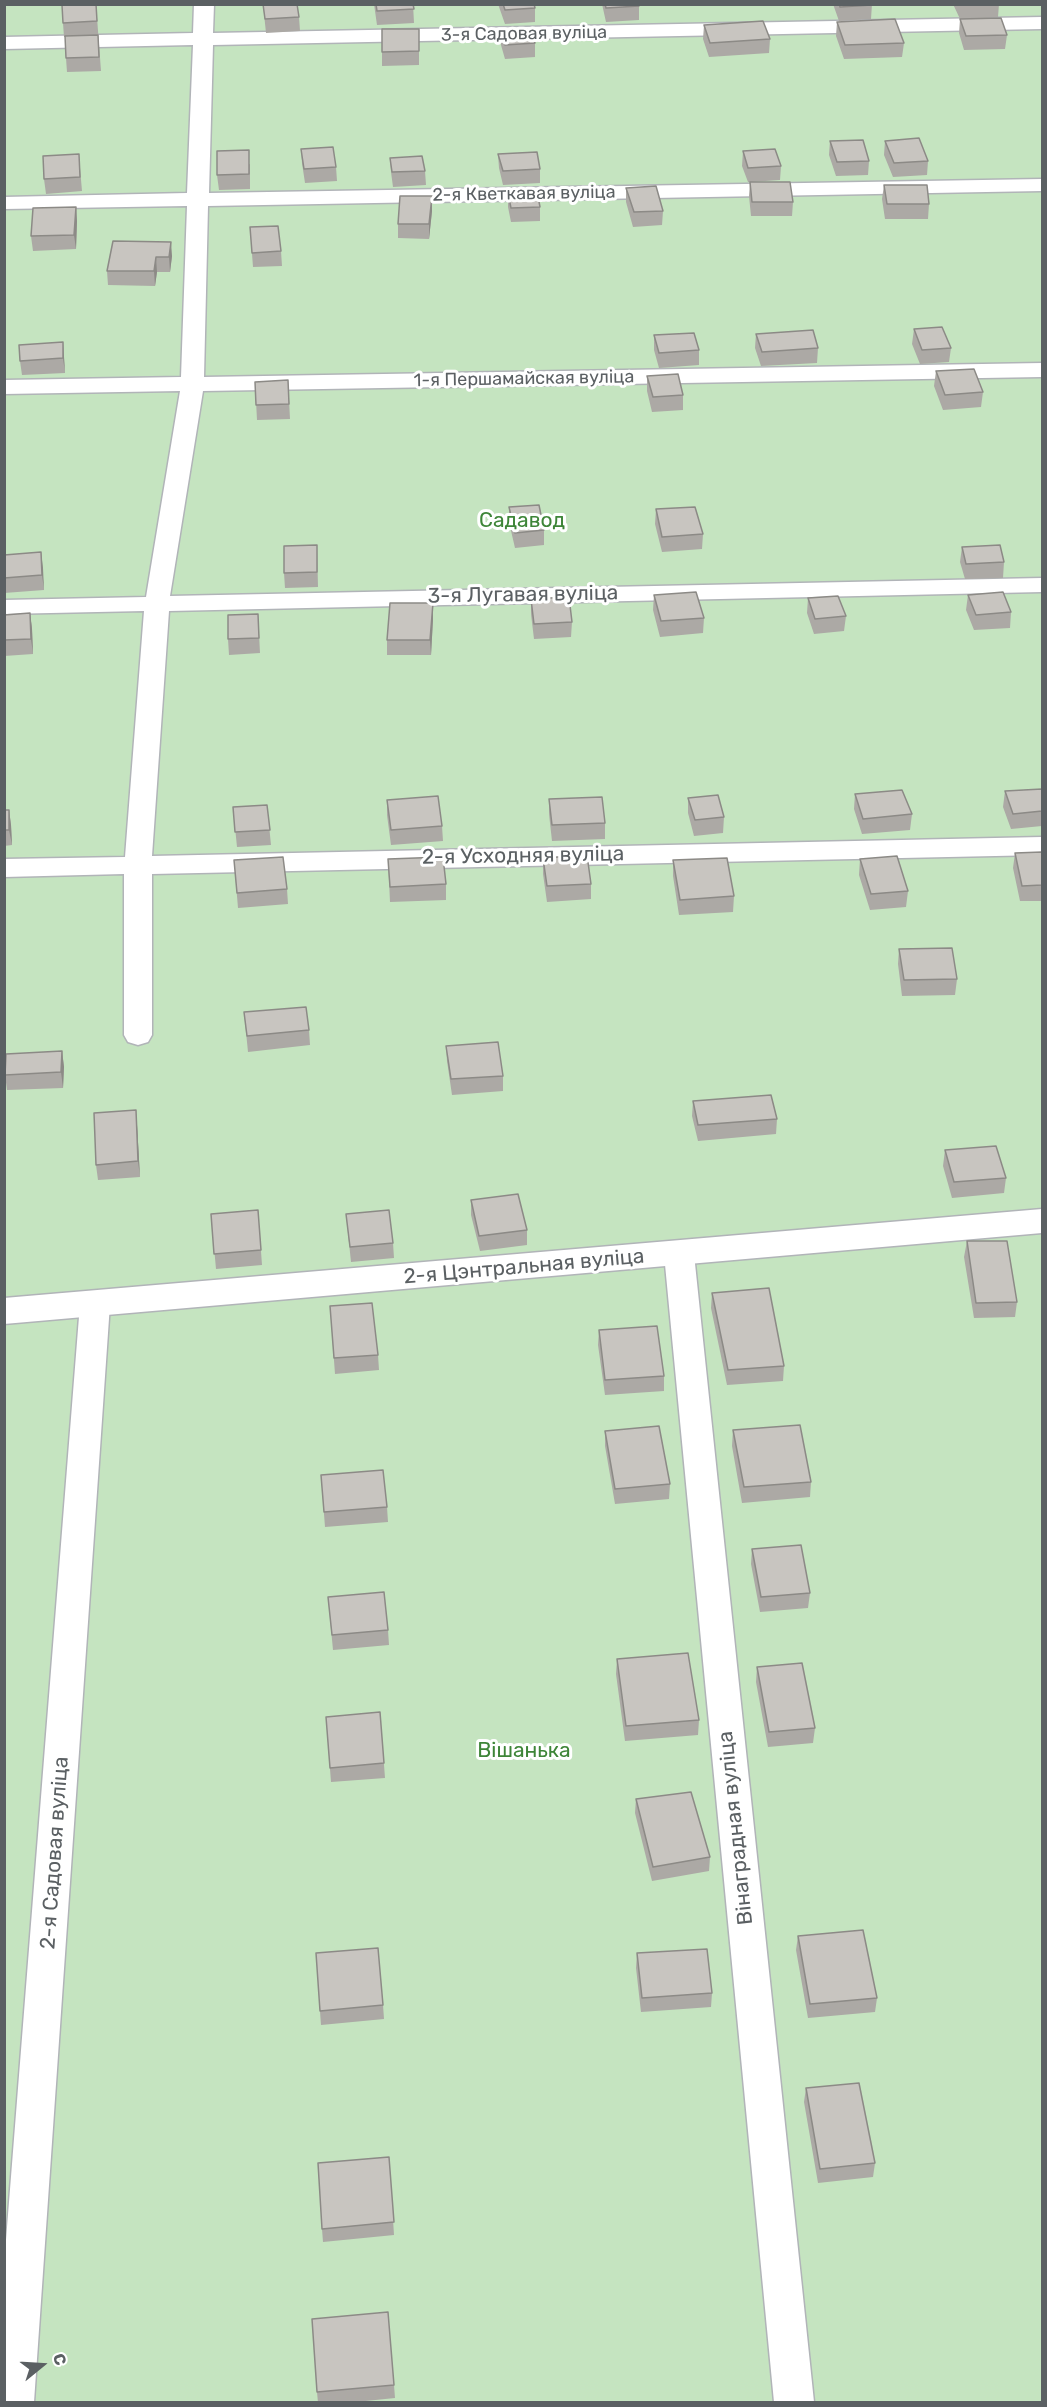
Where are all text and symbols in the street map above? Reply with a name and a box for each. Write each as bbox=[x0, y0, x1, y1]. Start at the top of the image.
street label: 3-я Садовая вуліца bbox=[441, 22, 607, 46]
street label: 2-я Кветкавая вуліца bbox=[432, 182, 616, 206]
street label: 1-я Першамайская вуліца bbox=[414, 366, 634, 392]
park label: Садавод bbox=[479, 508, 565, 534]
street label: 3-я Лугавая вуліца bbox=[427, 581, 619, 609]
street label: 2-я Усходняя вуліца bbox=[422, 842, 624, 870]
street label: 2-я Цэнтральная вуліца bbox=[403, 1244, 645, 1290]
street label: Вінаградная вуліца bbox=[713, 1730, 759, 1926]
park label: Вішанька bbox=[477, 1738, 571, 1764]
street label: 2-я Садовая вуліца bbox=[36, 1756, 74, 1950]
north arrow bbox=[12, 2335, 72, 2395]
text: С bbox=[49, 2351, 70, 2368]

